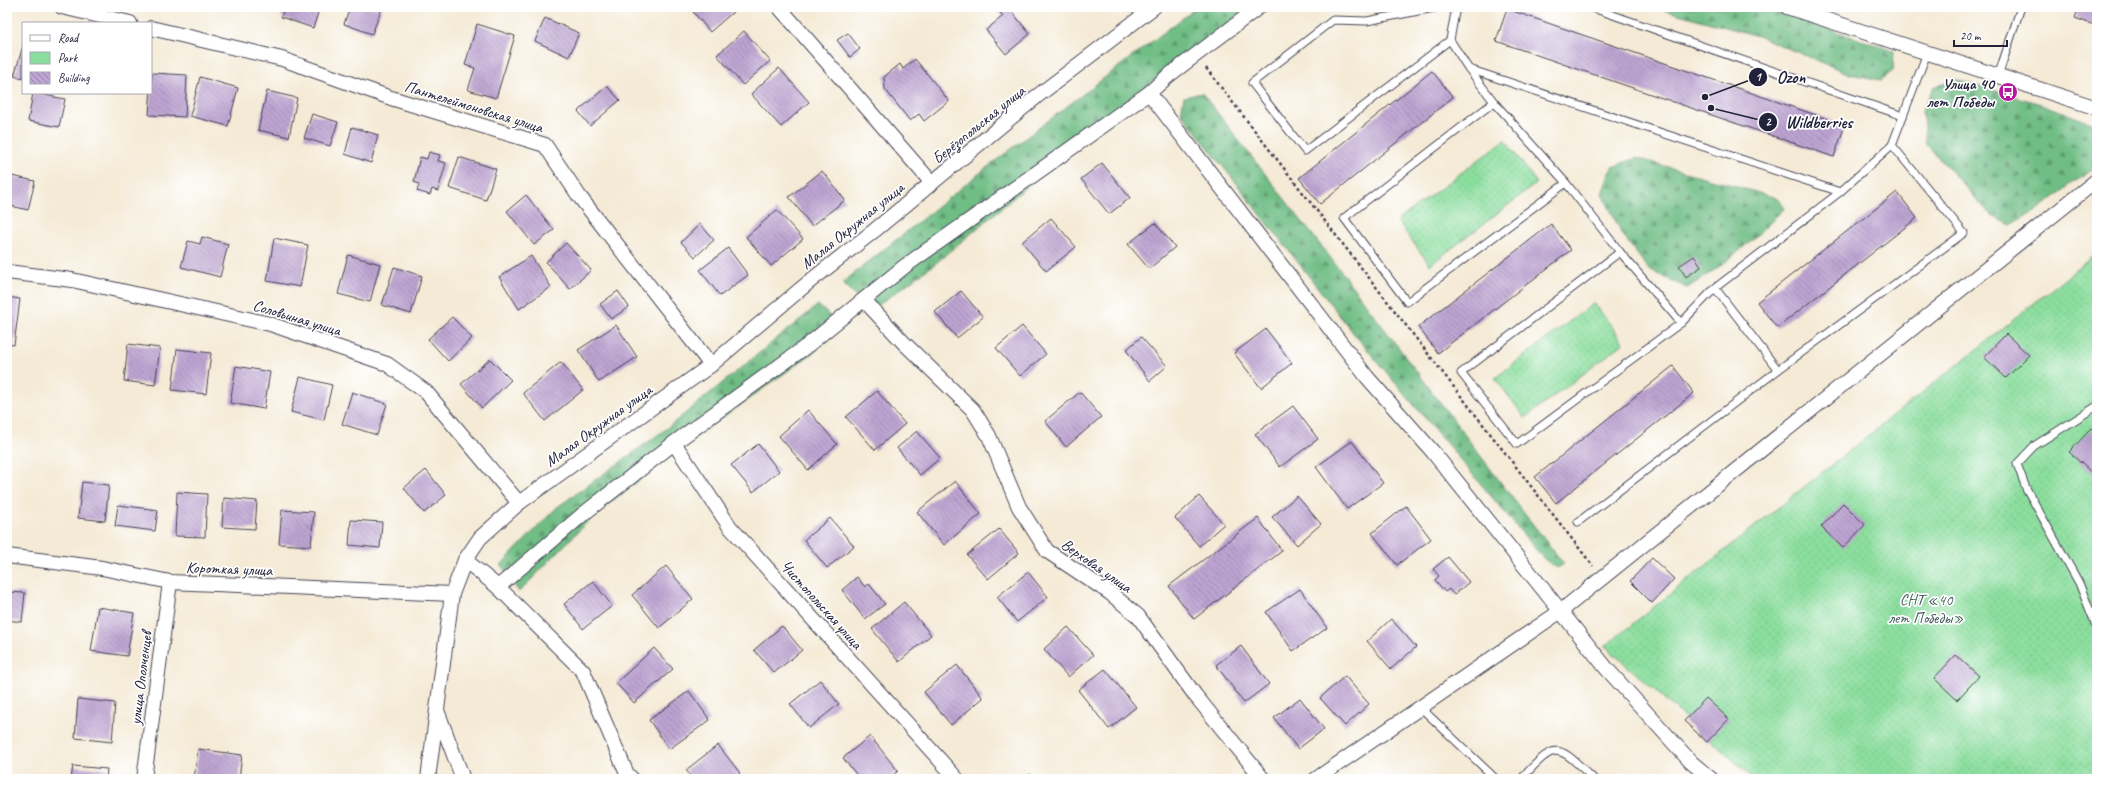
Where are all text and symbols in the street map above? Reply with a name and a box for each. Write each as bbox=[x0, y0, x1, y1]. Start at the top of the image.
legend bbox=[22, 22, 152, 94]
scale bar bbox=[1954, 22, 2007, 48]
text: 20 m bbox=[1960, 28, 1982, 44]
text: Road bbox=[58, 30, 80, 46]
text: Park bbox=[58, 50, 79, 66]
callout: Ozon bbox=[1748, 63, 1813, 92]
text: Ozon bbox=[1777, 67, 1806, 88]
text: 1 bbox=[1755, 69, 1762, 85]
text: Building bbox=[58, 70, 90, 86]
place label: Улица 40 лет Победы bbox=[1926, 74, 1996, 112]
street label: Пантелеймоновская улица bbox=[402, 76, 546, 138]
street label: Берёзопольская улица bbox=[928, 80, 1030, 168]
bus stop icon: Улица 40 лет Победы bbox=[1997, 81, 2019, 103]
callout: Wildberries bbox=[1758, 107, 1860, 136]
text: Wildberries bbox=[1786, 112, 1854, 133]
text: 2 bbox=[1765, 114, 1772, 130]
street label: Малая Окружная улица bbox=[797, 177, 909, 274]
street label: Соловьиная улица bbox=[251, 295, 344, 341]
street label: Малая Окружная улица bbox=[541, 379, 657, 471]
street label: Верховая улица bbox=[1057, 534, 1136, 598]
street label: Чистопольская улица bbox=[776, 556, 868, 654]
street label: Короткая улица bbox=[185, 557, 273, 581]
park label: СНТ «40 лет Победы» bbox=[1888, 590, 1964, 628]
street label: улица Ополченцев bbox=[125, 627, 157, 727]

